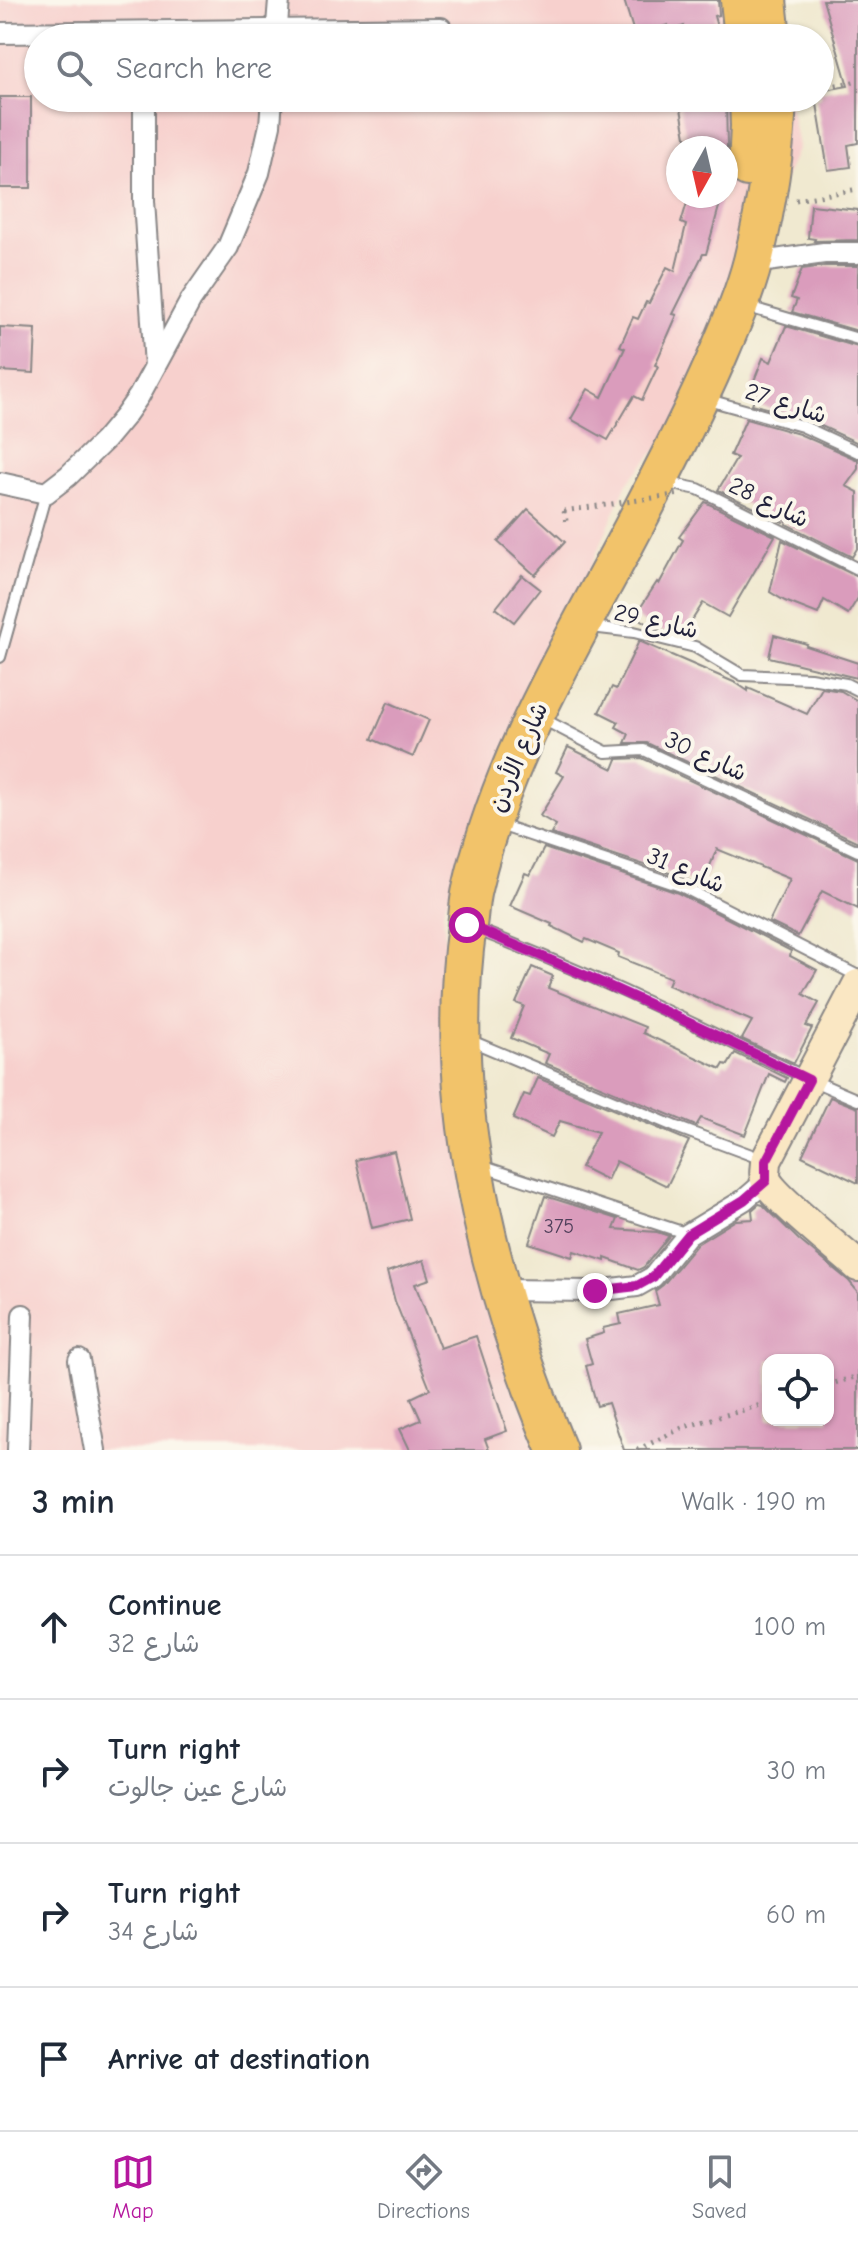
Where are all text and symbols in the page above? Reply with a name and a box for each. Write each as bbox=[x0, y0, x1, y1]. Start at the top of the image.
search box bbox=[24, 24, 834, 112]
icon: search bbox=[52, 46, 96, 90]
text: Search here bbox=[116, 51, 272, 86]
north arrow bbox=[666, 136, 738, 208]
street label: شارع 27 bbox=[741, 377, 830, 432]
street label: شارع 28 bbox=[723, 471, 813, 536]
street label: شارع 29 bbox=[611, 598, 701, 647]
street label: شارع الأردن bbox=[480, 697, 556, 817]
street label: شارع 30 bbox=[660, 725, 751, 790]
street label: شارع 31 bbox=[642, 841, 729, 902]
route start bbox=[449, 907, 485, 943]
house number: 375 bbox=[544, 1215, 574, 1238]
route end bbox=[577, 1273, 613, 1309]
map controls bbox=[762, 1354, 834, 1426]
button: locate bbox=[762, 1354, 834, 1426]
text: 3 min bbox=[32, 1482, 115, 1522]
text: Walk · 190 m bbox=[681, 1487, 826, 1517]
text: Continue bbox=[108, 1588, 222, 1623]
icon: ahead bbox=[32, 1605, 76, 1649]
text: 100 m bbox=[754, 1612, 826, 1642]
text: شارع 32 bbox=[108, 1629, 200, 1659]
text: Turn right bbox=[108, 1732, 240, 1767]
icon: right bbox=[32, 1749, 76, 1793]
text: 30 m bbox=[767, 1756, 826, 1786]
text: شارع عين جالوت bbox=[108, 1773, 287, 1803]
text: Turn right bbox=[108, 1876, 240, 1911]
icon: right bbox=[32, 1893, 76, 1937]
text: 60 m bbox=[766, 1900, 826, 1930]
text: شارع 34 bbox=[108, 1917, 199, 1947]
icon: arrive bbox=[32, 2037, 76, 2081]
text: Arrive at destination bbox=[108, 2042, 370, 2077]
tab: Map bbox=[111, 2150, 155, 2224]
tab: Directions bbox=[377, 2150, 470, 2224]
tab: Saved bbox=[692, 2150, 747, 2224]

